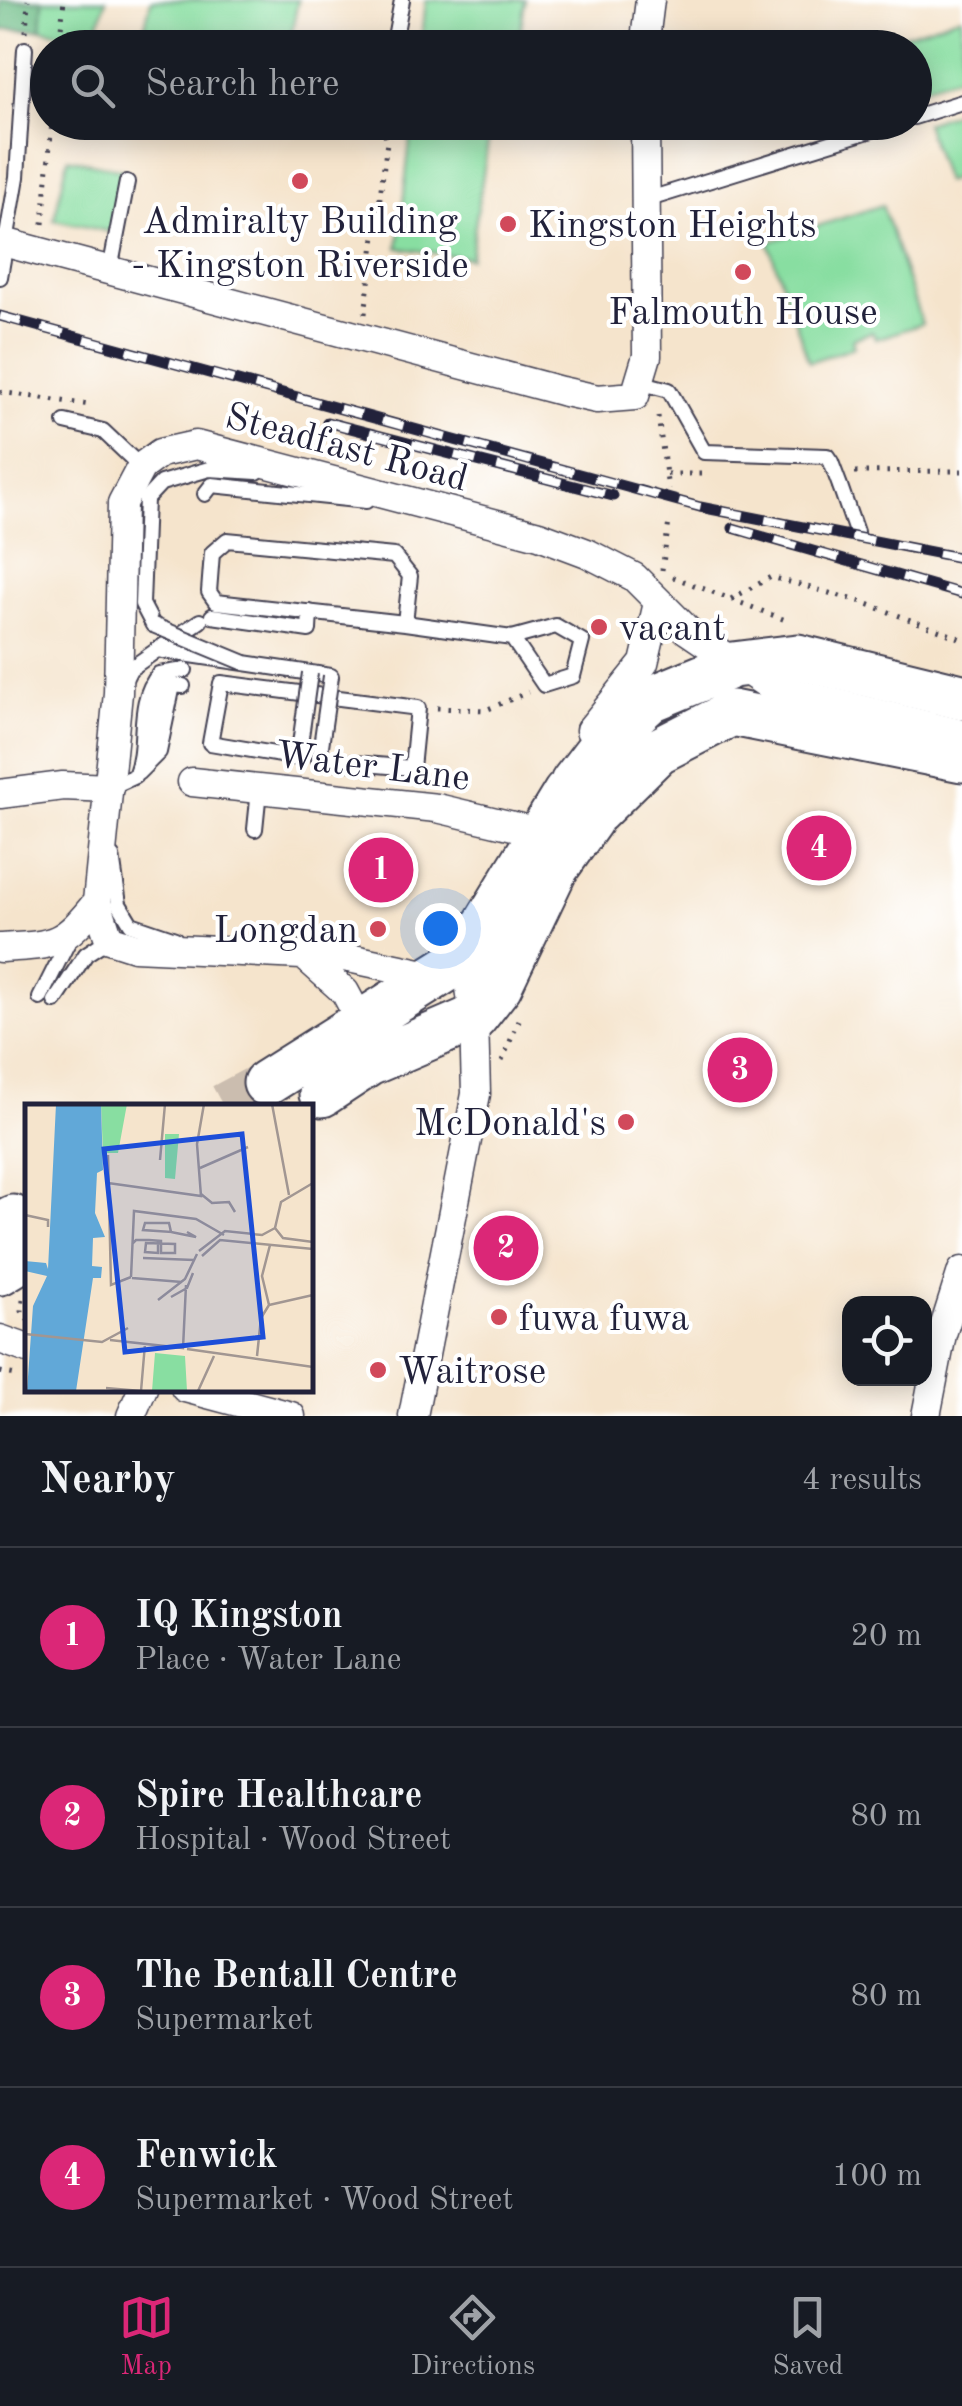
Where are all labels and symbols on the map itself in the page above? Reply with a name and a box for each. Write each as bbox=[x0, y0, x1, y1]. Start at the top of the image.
marker: Admiralty Building - Kingston Riverside bbox=[289, 170, 311, 192]
place label: Admiralty Building - Kingston Riverside bbox=[131, 204, 469, 286]
place label: Kingston Heights bbox=[528, 208, 817, 246]
marker: Kingston Heights bbox=[497, 213, 519, 235]
marker: Falmouth House bbox=[732, 261, 754, 283]
place label: Falmouth House bbox=[608, 295, 878, 333]
street label: Steadfast Road bbox=[221, 398, 472, 500]
place label: vacant bbox=[619, 611, 726, 649]
marker: vacant bbox=[588, 616, 610, 638]
street label: Water Lane bbox=[273, 737, 472, 799]
pin: 4 bbox=[786, 810, 852, 886]
pin: 1 bbox=[348, 832, 414, 908]
your location bbox=[415, 903, 466, 954]
place label: Longdan bbox=[214, 913, 358, 951]
marker: Longdan bbox=[367, 918, 389, 940]
pin: 3 bbox=[708, 1032, 772, 1108]
inset map bbox=[25, 1104, 312, 1391]
place label: McDonald's bbox=[414, 1106, 606, 1144]
marker: McDonald's bbox=[615, 1111, 637, 1133]
pin: 2 bbox=[474, 1210, 538, 1286]
place label: fuwa fuwa bbox=[519, 1301, 690, 1339]
marker: fuwa fuwa bbox=[488, 1306, 510, 1328]
place label: Waitrose bbox=[398, 1354, 546, 1392]
marker: Waitrose bbox=[367, 1359, 389, 1381]

